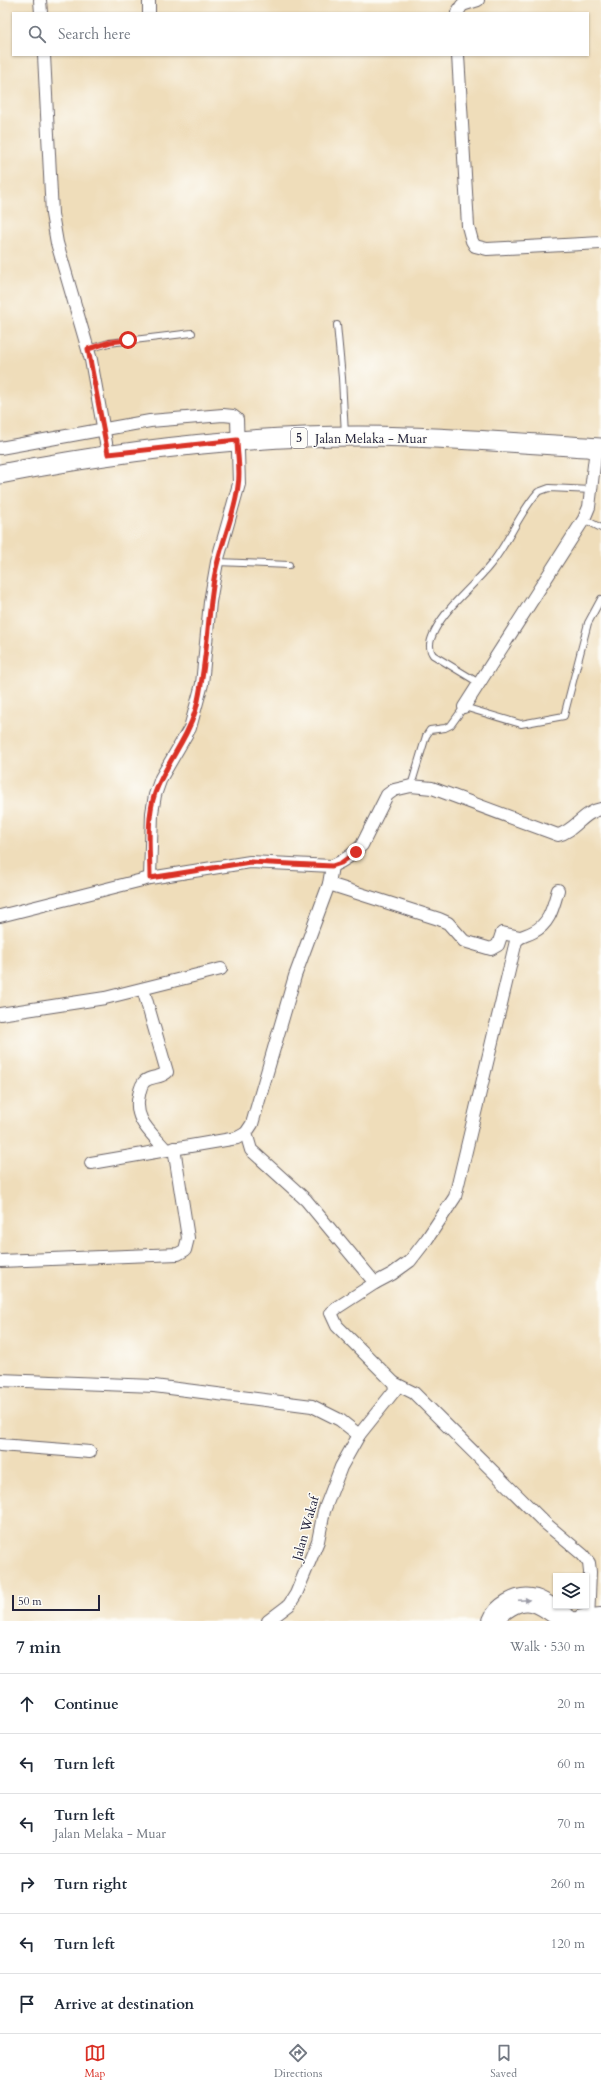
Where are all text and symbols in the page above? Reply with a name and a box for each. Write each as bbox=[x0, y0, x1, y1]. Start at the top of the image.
search box bbox=[12, 12, 589, 56]
icon: search bbox=[26, 23, 48, 45]
text: Search here bbox=[58, 24, 131, 44]
route start bbox=[119, 331, 137, 349]
road number: 5 bbox=[291, 428, 307, 448]
street label: Jalan Melaka - Muar bbox=[313, 430, 427, 448]
route end bbox=[347, 843, 365, 861]
street label: Jalan Wakaf bbox=[288, 1492, 324, 1565]
map controls bbox=[553, 1573, 589, 1609]
button: layers bbox=[553, 1573, 589, 1609]
scale bar bbox=[12, 1593, 100, 1612]
text: 50 m bbox=[18, 1594, 42, 1609]
one-way arrow bbox=[518, 1596, 530, 1603]
text: 7 min bbox=[16, 1636, 61, 1659]
text: Walk · 530 m bbox=[510, 1638, 585, 1656]
icon: ahead bbox=[16, 1693, 38, 1715]
text: Continue bbox=[54, 1694, 119, 1714]
text: 20 m bbox=[557, 1695, 585, 1713]
icon: left bbox=[16, 1753, 38, 1775]
text: Turn left bbox=[54, 1754, 115, 1774]
text: 60 m bbox=[557, 1755, 585, 1773]
text: Turn left bbox=[54, 1805, 115, 1825]
icon: left bbox=[16, 1813, 38, 1835]
text: 70 m bbox=[557, 1815, 585, 1833]
text: Jalan Melaka - Muar bbox=[54, 1825, 166, 1843]
icon: right bbox=[16, 1873, 38, 1895]
text: Turn right bbox=[54, 1874, 127, 1894]
text: 260 m bbox=[551, 1875, 585, 1893]
icon: left bbox=[16, 1933, 38, 1955]
text: Turn left bbox=[54, 1934, 115, 1954]
text: 120 m bbox=[551, 1935, 585, 1953]
icon: arrive bbox=[16, 1993, 38, 2015]
text: Arrive at destination bbox=[54, 1994, 194, 2014]
tab: Map bbox=[84, 2042, 106, 2081]
tab: Directions bbox=[274, 2042, 322, 2081]
tab: Saved bbox=[490, 2042, 517, 2081]

